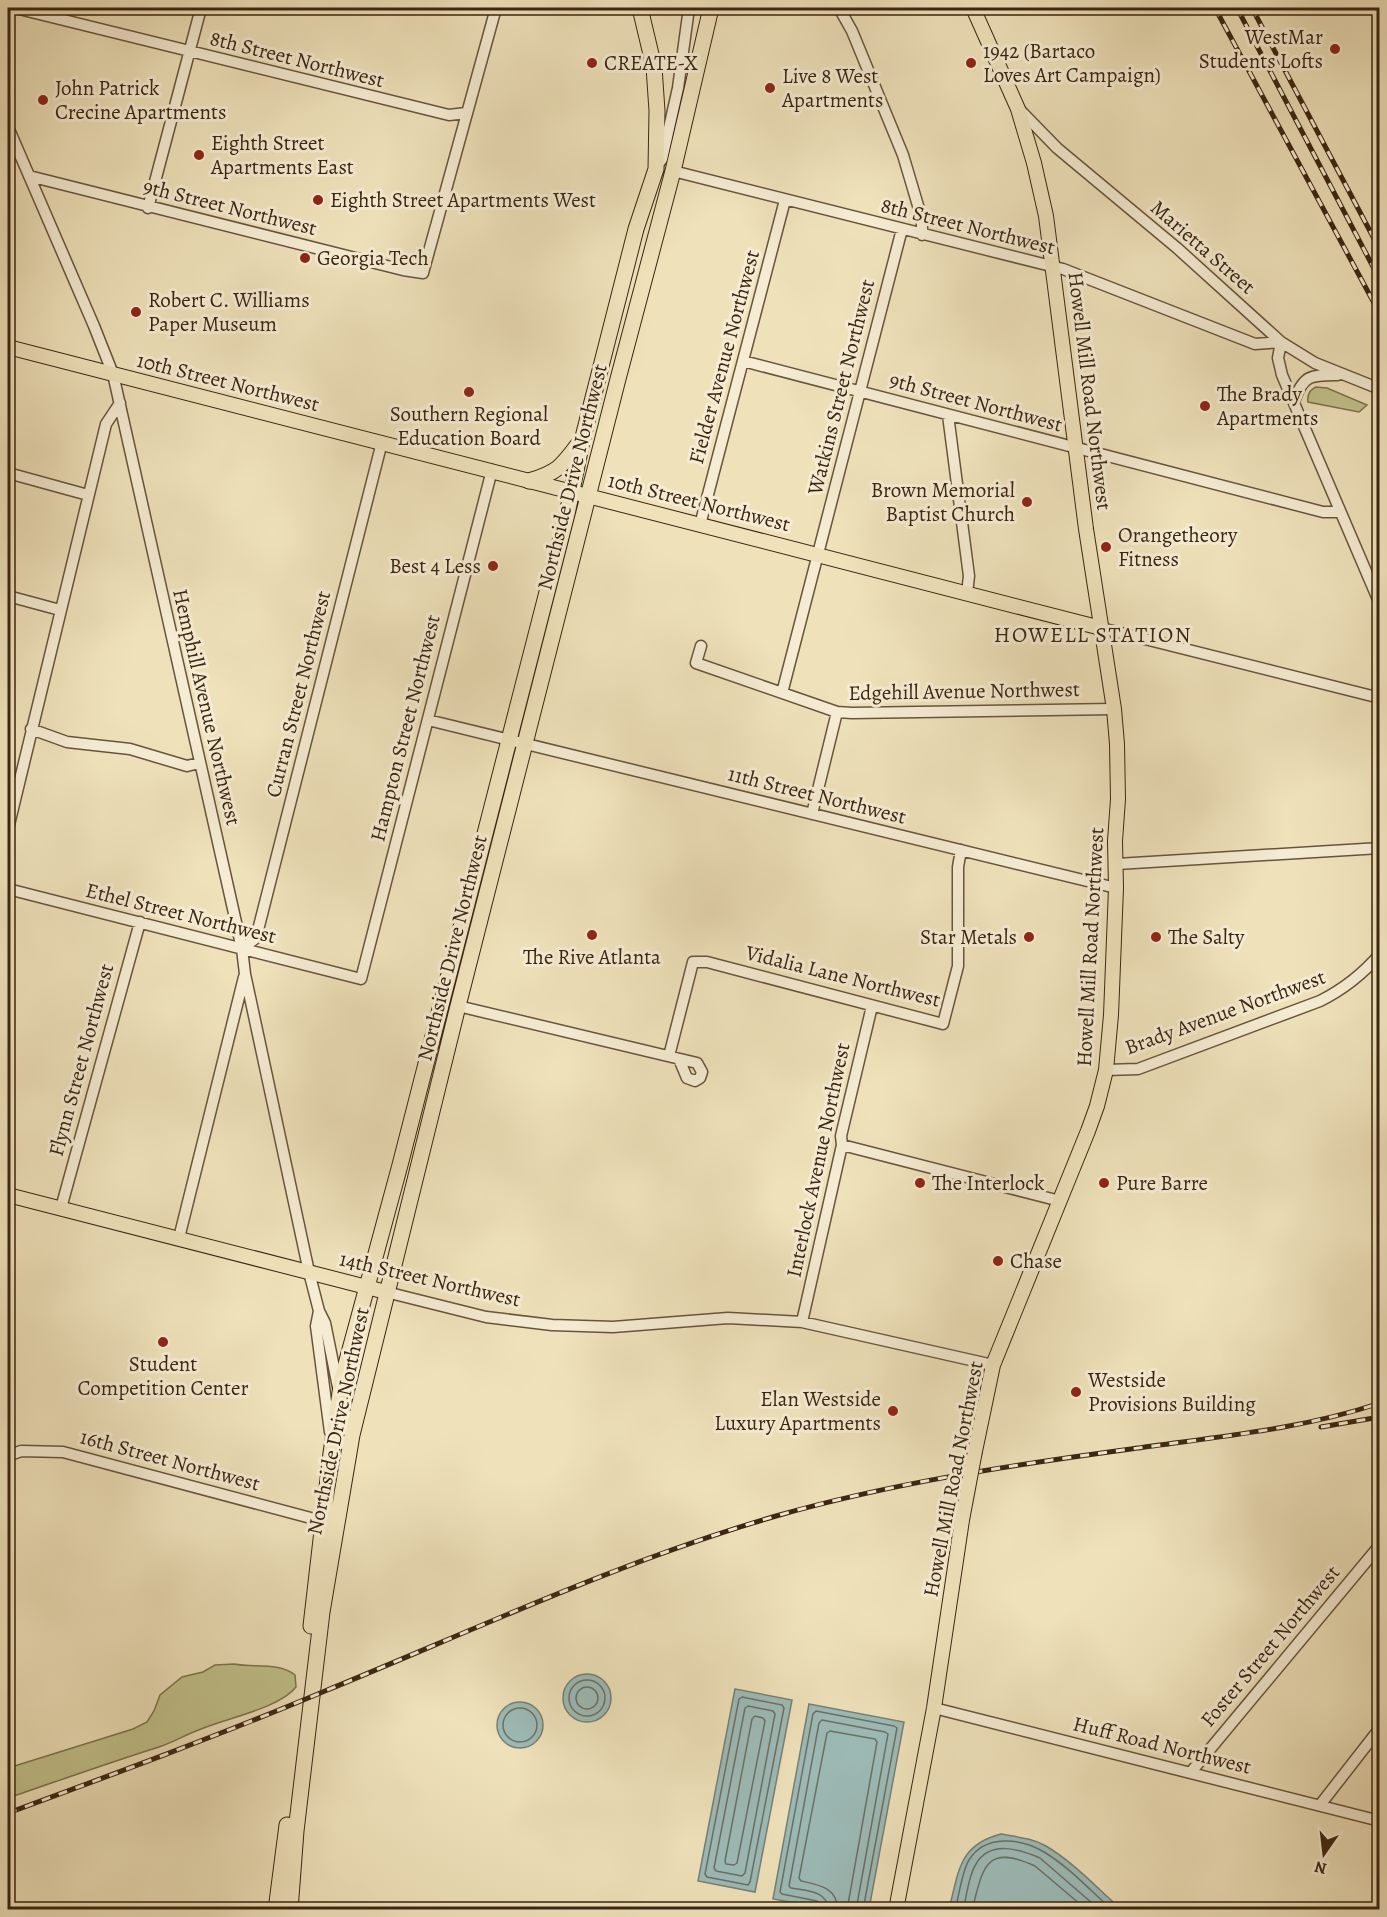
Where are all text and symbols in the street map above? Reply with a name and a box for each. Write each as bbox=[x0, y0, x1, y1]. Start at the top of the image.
place label: WestMar Students Lofts bbox=[1199, 23, 1323, 75]
street label: 8th Street Northwest bbox=[207, 24, 387, 94]
place label: 1942 (Bartaco Loves Art Campaign) bbox=[983, 37, 1161, 89]
marker: WestMar Students Lofts bbox=[1328, 42, 1342, 56]
place label: CREATE-X bbox=[604, 49, 698, 77]
marker: CREATE-X bbox=[585, 56, 599, 70]
marker: 1942 (Bartaco Loves Art Campaign) bbox=[964, 56, 978, 70]
place label: Live 8 West Apartments bbox=[781, 62, 883, 114]
place label: John Patrick Crecine Apartments bbox=[55, 74, 226, 126]
marker: Live 8 West Apartments bbox=[763, 81, 777, 95]
marker: John Patrick Crecine Apartments bbox=[36, 93, 50, 107]
place label: Eighth Street Apartments East bbox=[210, 129, 354, 181]
marker: Eighth Street Apartments East bbox=[192, 148, 206, 162]
street label: 9th Street Northwest bbox=[140, 172, 320, 242]
place label: Eighth Street Apartments West bbox=[330, 186, 596, 214]
street label: 8th Street Northwest bbox=[878, 191, 1058, 261]
marker: Eighth Street Apartments West bbox=[311, 193, 325, 207]
street label: Marietta Street bbox=[1145, 194, 1261, 300]
place label: Georgia Tech bbox=[317, 244, 429, 272]
street label: Fielder Avenue Northwest bbox=[682, 247, 766, 467]
marker: Georgia Tech bbox=[298, 251, 312, 265]
street label: Howell Mill Road Northwest bbox=[1061, 270, 1119, 512]
street label: Watkins Street Northwest bbox=[800, 276, 881, 499]
place label: Robert C. Williams Paper Museum bbox=[148, 286, 310, 338]
marker: Robert C. Williams Paper Museum bbox=[129, 305, 143, 319]
street label: 10th Street Northwest bbox=[134, 346, 322, 418]
street label: Northside Drive Northwest bbox=[530, 361, 614, 593]
street label: 9th Street Northwest bbox=[886, 365, 1066, 439]
place label: The Brady Apartments bbox=[1216, 380, 1318, 432]
marker: Southern Regional Education Board bbox=[462, 385, 476, 399]
marker: The Brady Apartments bbox=[1198, 399, 1212, 413]
place label: Southern Regional Education Board bbox=[390, 400, 548, 452]
street label: 10th Street Northwest bbox=[605, 466, 793, 538]
place label: Brown Memorial Baptist Church bbox=[871, 476, 1015, 528]
marker: Brown Memorial Baptist Church bbox=[1020, 495, 1034, 509]
place label: Orangetheory Fitness bbox=[1118, 521, 1238, 573]
marker: Orangetheory Fitness bbox=[1099, 540, 1113, 554]
place label: Best 4 Less bbox=[389, 552, 481, 580]
marker: Best 4 Less bbox=[486, 559, 500, 573]
street label: Hemphill Avenue Northwest bbox=[166, 586, 248, 828]
street label: Curran Street Northwest bbox=[259, 588, 337, 800]
street label: Hampton Street Northwest bbox=[363, 612, 447, 844]
district label: HOWELL STATION bbox=[994, 620, 1192, 650]
street label: Edgehill Avenue Northwest bbox=[848, 675, 1080, 707]
street label: 11th Street Northwest bbox=[725, 759, 909, 831]
street label: Howell Mill Road Northwest bbox=[1070, 826, 1110, 1067]
street label: Northside Drive Northwest bbox=[410, 832, 494, 1064]
street label: Ethel Street Northwest bbox=[83, 876, 279, 950]
place label: Star Metals bbox=[920, 923, 1017, 951]
place label: The Salty bbox=[1168, 923, 1245, 951]
marker: The Rive Atlanta bbox=[585, 928, 599, 942]
marker: Star Metals bbox=[1022, 930, 1036, 944]
marker: The Salty bbox=[1149, 930, 1163, 944]
street label: Vidalia Lane Northwest bbox=[742, 938, 943, 1014]
place label: The Rive Atlanta bbox=[523, 943, 661, 971]
street label: Flynn Street Northwest bbox=[42, 960, 120, 1159]
street label: Brady Avenue Northwest bbox=[1121, 963, 1329, 1061]
street label: Interlock Avenue Northwest bbox=[779, 1040, 857, 1280]
place label: The Interlock bbox=[932, 1169, 1045, 1197]
place label: Pure Barre bbox=[1116, 1169, 1208, 1197]
marker: The Interlock bbox=[913, 1176, 927, 1190]
marker: Pure Barre bbox=[1097, 1176, 1111, 1190]
street label: 14th Street Northwest bbox=[337, 1245, 523, 1313]
place label: Chase bbox=[1010, 1247, 1062, 1275]
marker: Chase bbox=[991, 1254, 1005, 1268]
street label: Northside Drive Northwest bbox=[300, 1305, 376, 1537]
marker: Student Competition Center bbox=[156, 1335, 170, 1349]
place label: Student Competition Center bbox=[77, 1350, 249, 1402]
street label: Howell Mill Road Northwest bbox=[916, 1359, 990, 1599]
place label: Westside Provisions Building bbox=[1087, 1366, 1256, 1418]
place label: Elan Westside Luxury Apartments bbox=[714, 1385, 881, 1437]
marker: Westside Provisions Building bbox=[1069, 1385, 1083, 1399]
marker: Elan Westside Luxury Apartments bbox=[886, 1404, 900, 1418]
street label: 16th Street Northwest bbox=[77, 1423, 263, 1498]
street label: Foster Street Northwest bbox=[1194, 1559, 1346, 1733]
street label: Huff Road Northwest bbox=[1070, 1709, 1254, 1781]
north arrow bbox=[1294, 1824, 1354, 1884]
text: N bbox=[1312, 1855, 1329, 1880]

